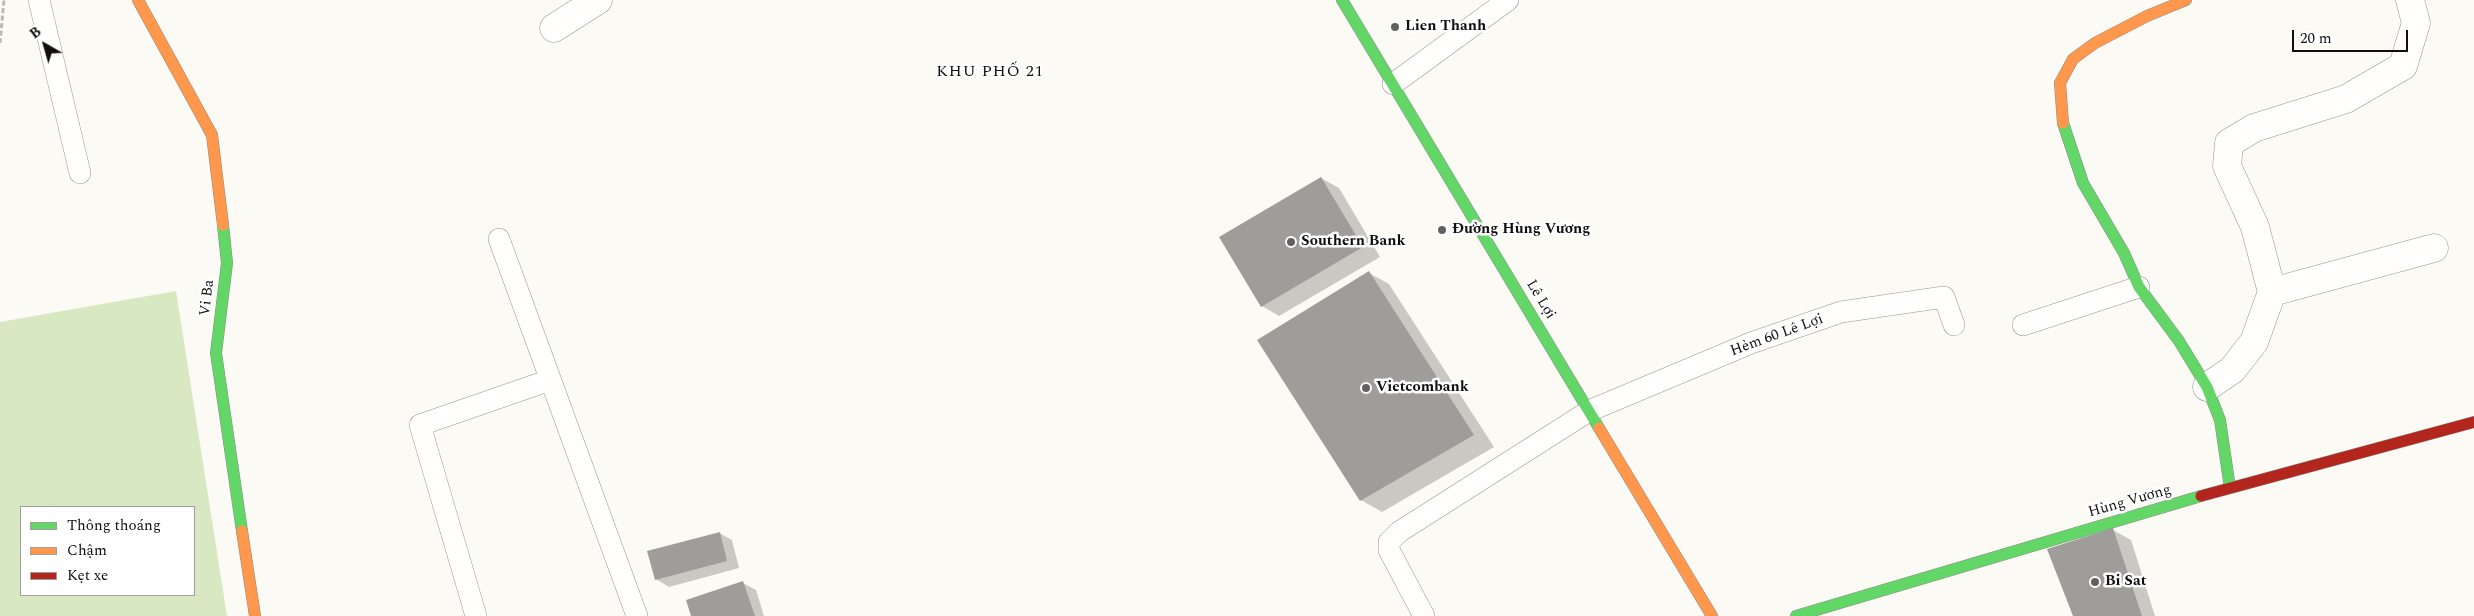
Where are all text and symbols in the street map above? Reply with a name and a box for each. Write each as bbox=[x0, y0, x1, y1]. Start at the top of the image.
place label: Lien Thanh bbox=[1405, 18, 1486, 36]
north arrow bbox=[20, 20, 70, 70]
scale bar bbox=[2294, 20, 2410, 52]
text: B bbox=[25, 21, 46, 44]
marker: Lien Thanh bbox=[1389, 21, 1401, 33]
text: 20 m bbox=[2300, 27, 2332, 50]
district label: KHU PHỐ 21 bbox=[935, 63, 1045, 83]
place label: Đường Hùng Vương bbox=[1452, 221, 1590, 239]
marker: Đường Hùng Vương bbox=[1436, 224, 1448, 236]
place label: Southern Bank bbox=[1301, 233, 1406, 251]
marker: Southern Bank bbox=[1285, 236, 1297, 248]
street label: Lê Lợi bbox=[1521, 277, 1559, 323]
street label: Vi Ba bbox=[197, 279, 219, 317]
street label: Hẻm 60 Lê Lợi bbox=[1728, 311, 1826, 361]
place label: Vietcombank bbox=[1376, 379, 1469, 397]
marker: Vietcombank bbox=[1360, 382, 1372, 394]
street label: Hùng Vương bbox=[2087, 482, 2173, 522]
legend bbox=[20, 506, 195, 596]
text: Thông thoáng bbox=[67, 514, 161, 537]
text: Chậm bbox=[67, 539, 107, 562]
text: Kẹt xe bbox=[67, 564, 108, 587]
place label: Bi Sat bbox=[2105, 573, 2147, 591]
marker: Bi Sat bbox=[2089, 576, 2101, 588]

